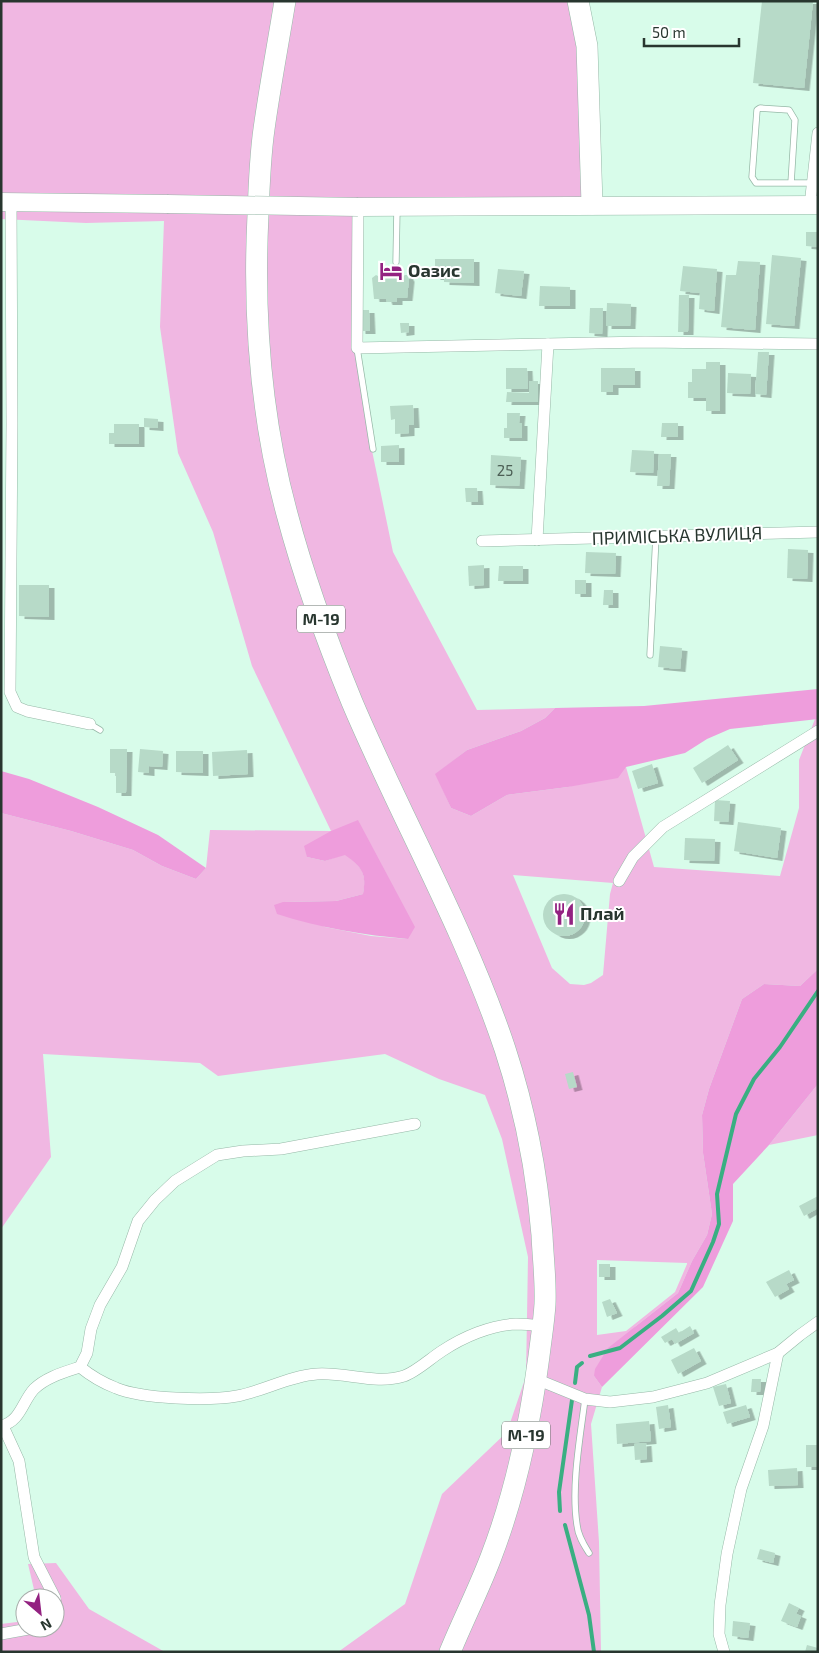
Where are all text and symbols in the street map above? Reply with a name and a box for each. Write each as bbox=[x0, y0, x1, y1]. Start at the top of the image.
scale bar bbox=[644, 15, 739, 47]
text: 50 m bbox=[652, 23, 686, 41]
hotel icon: Оазис bbox=[378, 258, 404, 284]
place label: Оазис bbox=[408, 259, 460, 281]
house number: 25 bbox=[497, 461, 513, 479]
street label: ПРИМІСЬКА ВУЛИЦЯ bbox=[591, 521, 763, 549]
road number: М-19 bbox=[297, 606, 345, 632]
restaurant icon: Плай bbox=[551, 901, 577, 927]
place label: Плай bbox=[580, 902, 624, 924]
road number: М-19 bbox=[502, 1422, 550, 1448]
north arrow bbox=[15, 1588, 65, 1638]
text: N bbox=[38, 1615, 55, 1635]

